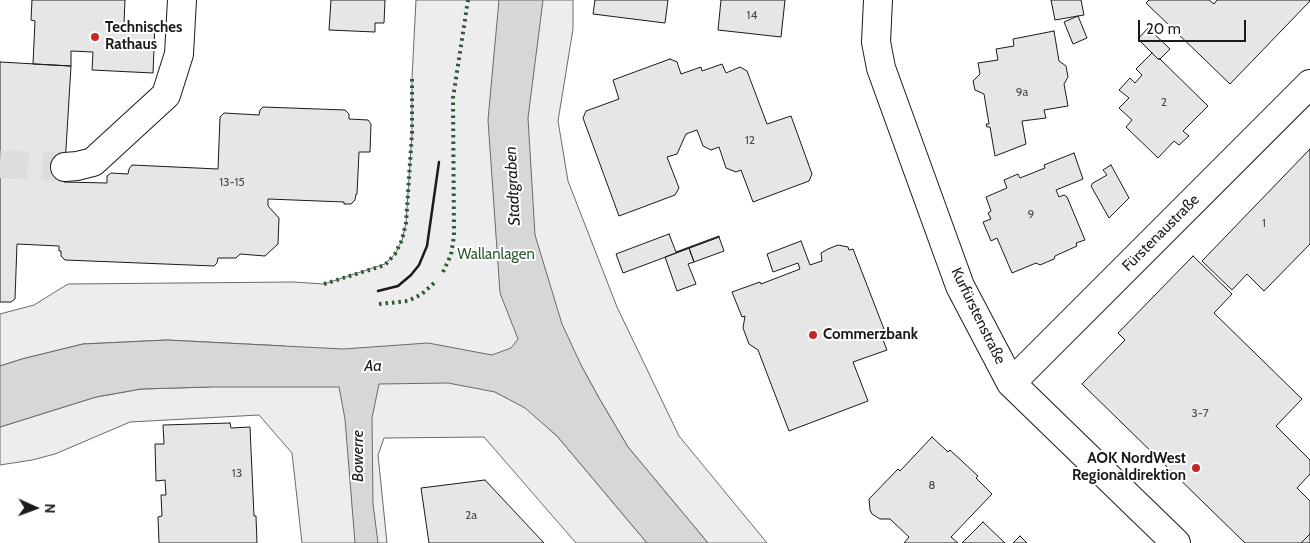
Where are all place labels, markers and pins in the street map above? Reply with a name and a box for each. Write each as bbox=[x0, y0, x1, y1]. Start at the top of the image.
place label: Technisches Rathaus bbox=[105, 19, 182, 54]
marker: Technisches Rathaus bbox=[89, 31, 101, 43]
place label: Commerzbank bbox=[823, 326, 918, 344]
marker: Commerzbank bbox=[807, 329, 819, 341]
place label: AOK NordWest Regionaldirektion bbox=[1072, 450, 1186, 485]
marker: AOK NordWest Regionaldirektion bbox=[1190, 462, 1202, 474]

